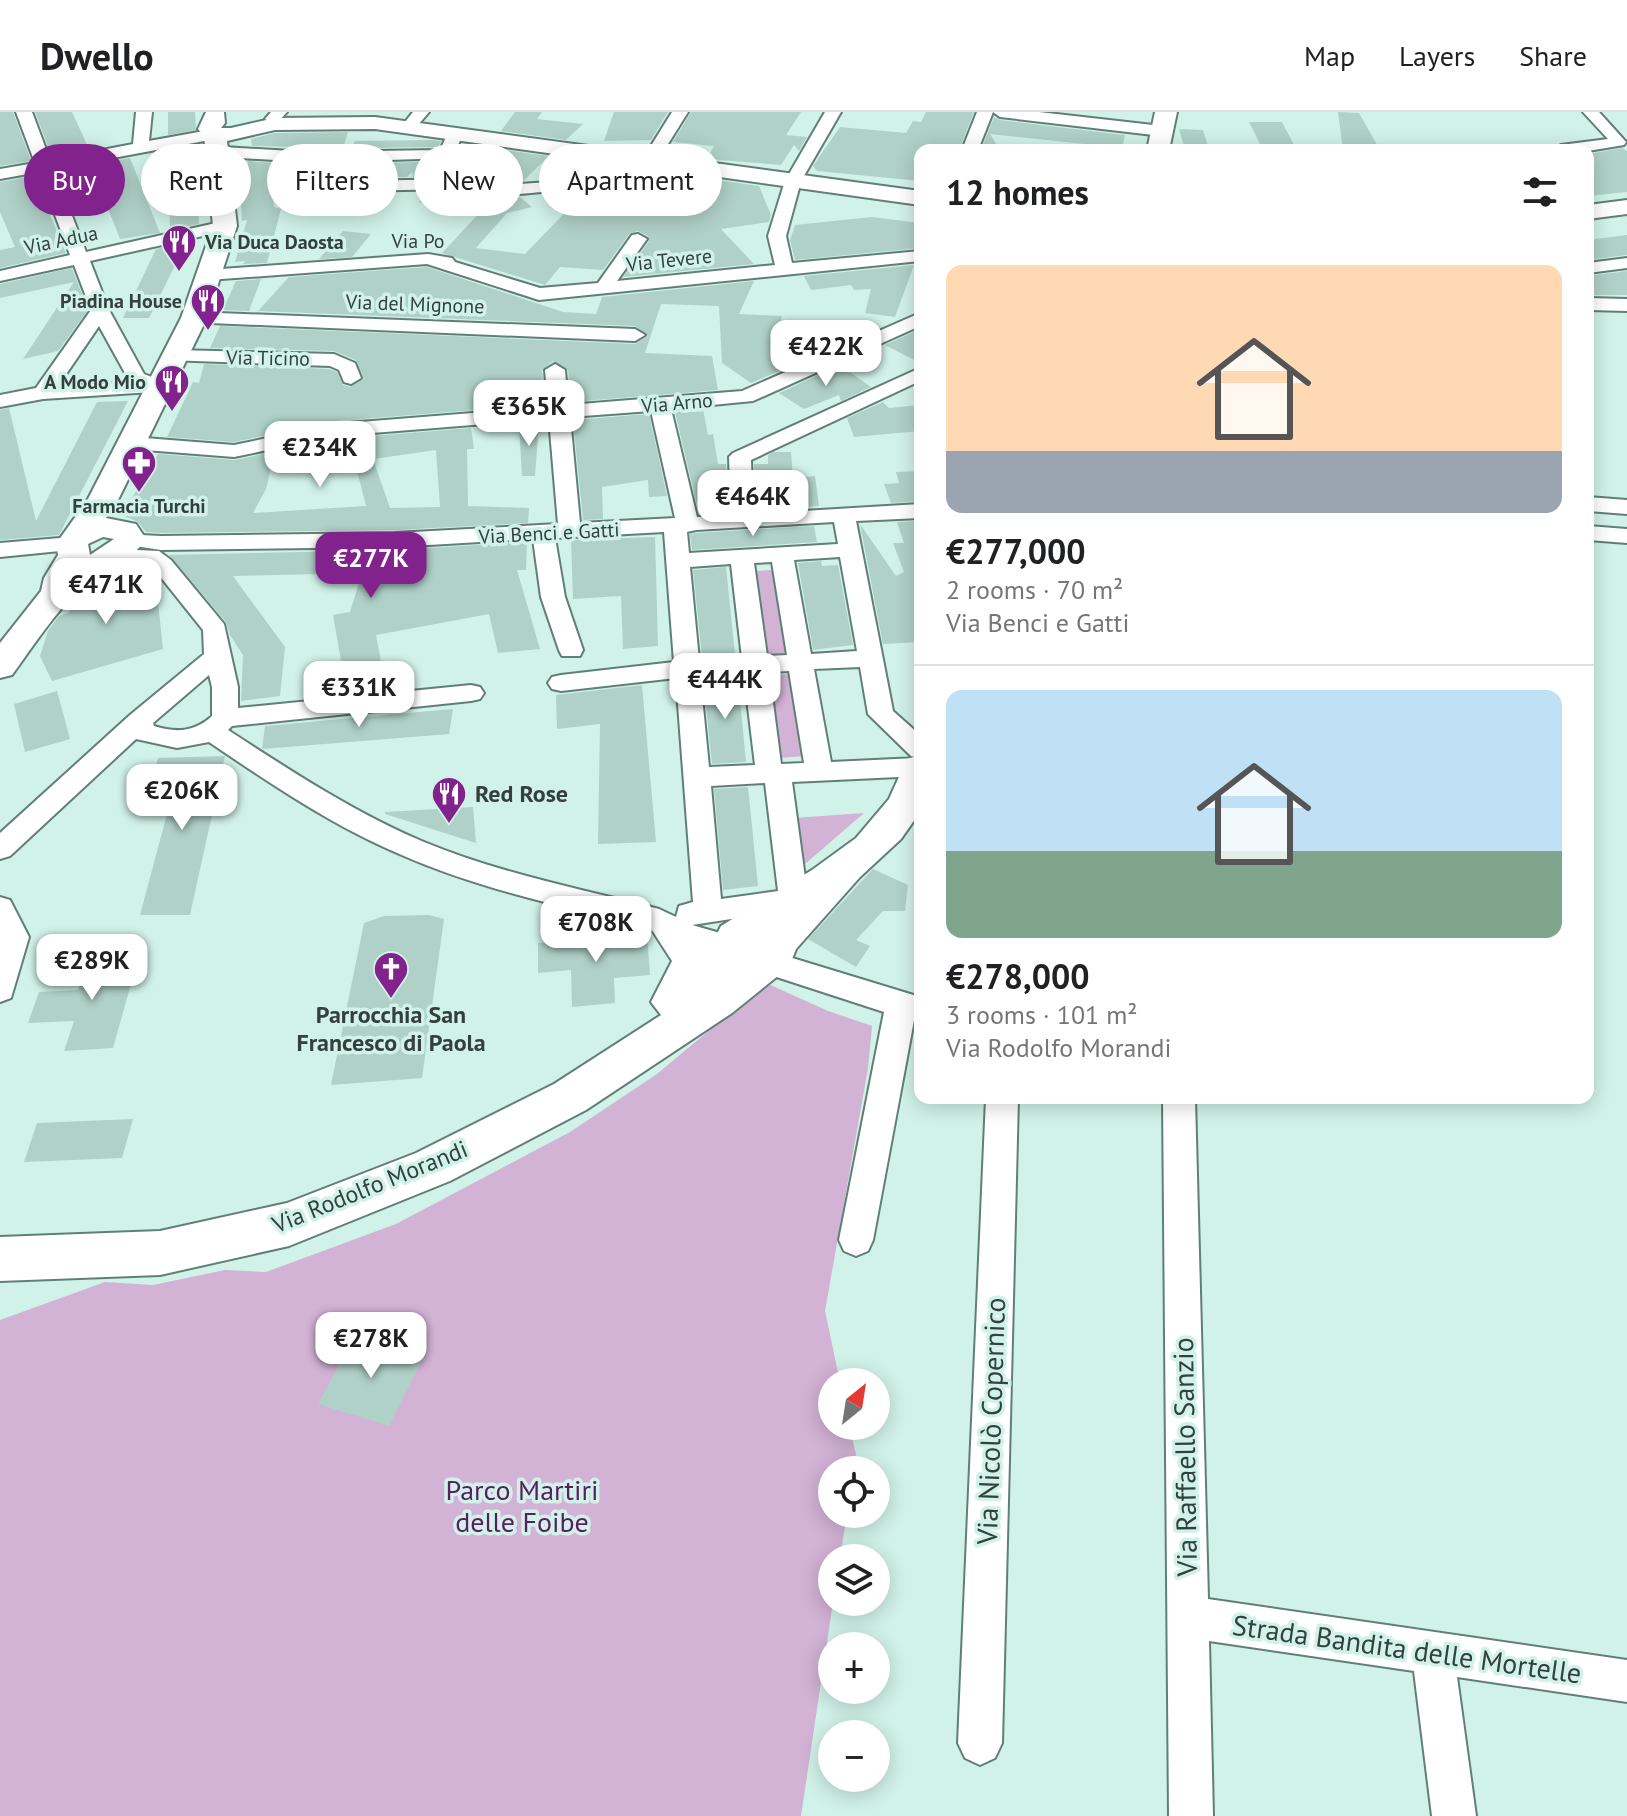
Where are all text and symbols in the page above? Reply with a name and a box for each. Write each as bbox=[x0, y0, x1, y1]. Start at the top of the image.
text: Dwello bbox=[40, 31, 154, 80]
text: Map bbox=[1304, 37, 1355, 74]
text: Layers bbox=[1399, 37, 1475, 74]
text: Share bbox=[1519, 37, 1587, 74]
chip: Buy bbox=[24, 144, 125, 216]
chip: Rent bbox=[141, 144, 251, 216]
chip: Filters bbox=[267, 144, 398, 216]
chip: New bbox=[414, 144, 523, 216]
chip: Apartment bbox=[539, 144, 722, 216]
text: 12 homes bbox=[946, 170, 1089, 214]
icon: filters bbox=[1518, 170, 1562, 214]
street label: Via Adua bbox=[21, 220, 100, 261]
restaurant icon: Via Duca Daosta bbox=[160, 223, 198, 273]
street label: Via Po bbox=[390, 228, 445, 254]
place label: Via Duca Daosta bbox=[204, 229, 344, 255]
street label: Via Tevere bbox=[624, 243, 713, 278]
restaurant icon: Piadina House bbox=[189, 282, 227, 332]
place label: Piadina House bbox=[60, 288, 182, 314]
street label: Via del Mignone bbox=[344, 289, 485, 319]
icon: home bbox=[1182, 317, 1326, 461]
pin: €422K bbox=[770, 320, 882, 388]
text: €422K bbox=[788, 329, 864, 362]
street label: Via Ticino bbox=[225, 344, 310, 372]
restaurant icon: A Modo Mio bbox=[153, 363, 191, 413]
place label: A Modo Mio bbox=[44, 369, 146, 395]
pin: €365K bbox=[473, 380, 585, 448]
street label: Via Arno bbox=[639, 387, 714, 419]
text: €365K bbox=[491, 389, 567, 422]
pin: €234K bbox=[264, 421, 376, 489]
text: €234K bbox=[282, 430, 358, 463]
pharmacy icon: Farmacia Turchi bbox=[120, 444, 158, 494]
pin: €464K bbox=[697, 470, 809, 538]
text: €464K bbox=[715, 479, 791, 512]
place label: Farmacia Turchi bbox=[72, 493, 206, 519]
street label: Via Benci e Gatti bbox=[477, 516, 620, 550]
text: €277,000 bbox=[946, 529, 1085, 573]
pin: €277K bbox=[315, 532, 427, 600]
text: €277K bbox=[333, 541, 409, 574]
pin: €471K bbox=[50, 558, 162, 626]
text: €471K bbox=[68, 567, 144, 600]
text: 2 rooms · 70 m² bbox=[946, 573, 1123, 606]
text: Via Benci e Gatti bbox=[946, 606, 1129, 639]
pin: €444K bbox=[669, 653, 781, 721]
pin: €331K bbox=[303, 661, 415, 729]
text: €444K bbox=[687, 662, 763, 695]
text: €331K bbox=[321, 670, 397, 703]
icon: home bbox=[1182, 742, 1326, 886]
pin: €206K bbox=[126, 764, 238, 832]
text: €206K bbox=[144, 773, 220, 806]
restaurant icon: Red Rose bbox=[430, 775, 468, 825]
place label: Red Rose bbox=[475, 778, 568, 809]
pin: €708K bbox=[540, 896, 652, 964]
text: €708K bbox=[558, 905, 634, 938]
pin: €289K bbox=[36, 934, 148, 1002]
text: €289K bbox=[54, 943, 130, 976]
church icon: Parrocchia San Francesco di Paola bbox=[372, 950, 410, 1000]
text: €278,000 bbox=[946, 954, 1090, 998]
text: 3 rooms · 101 m² bbox=[946, 998, 1138, 1031]
place label: Parrocchia San Francesco di Paola bbox=[296, 999, 486, 1058]
text: Via Rodolfo Morandi bbox=[946, 1031, 1172, 1064]
street label: Via Rodolfo Morandi bbox=[267, 1133, 472, 1240]
street label: Via Nicolò Copernico bbox=[968, 1297, 1013, 1546]
pin: €278K bbox=[315, 1312, 427, 1380]
text: €278K bbox=[333, 1321, 409, 1354]
street label: Via Raffaello Sanzio bbox=[1164, 1337, 1205, 1578]
north arrow bbox=[818, 1368, 890, 1440]
map controls bbox=[818, 1368, 890, 1792]
button: locate bbox=[818, 1456, 890, 1528]
park label: Parco Martiri delle Foibe bbox=[446, 1471, 598, 1540]
button: layers bbox=[818, 1544, 890, 1616]
street label: Strada Bandita delle Mortelle bbox=[1230, 1606, 1584, 1691]
button: + bbox=[818, 1632, 890, 1704]
button: − bbox=[818, 1720, 890, 1792]

